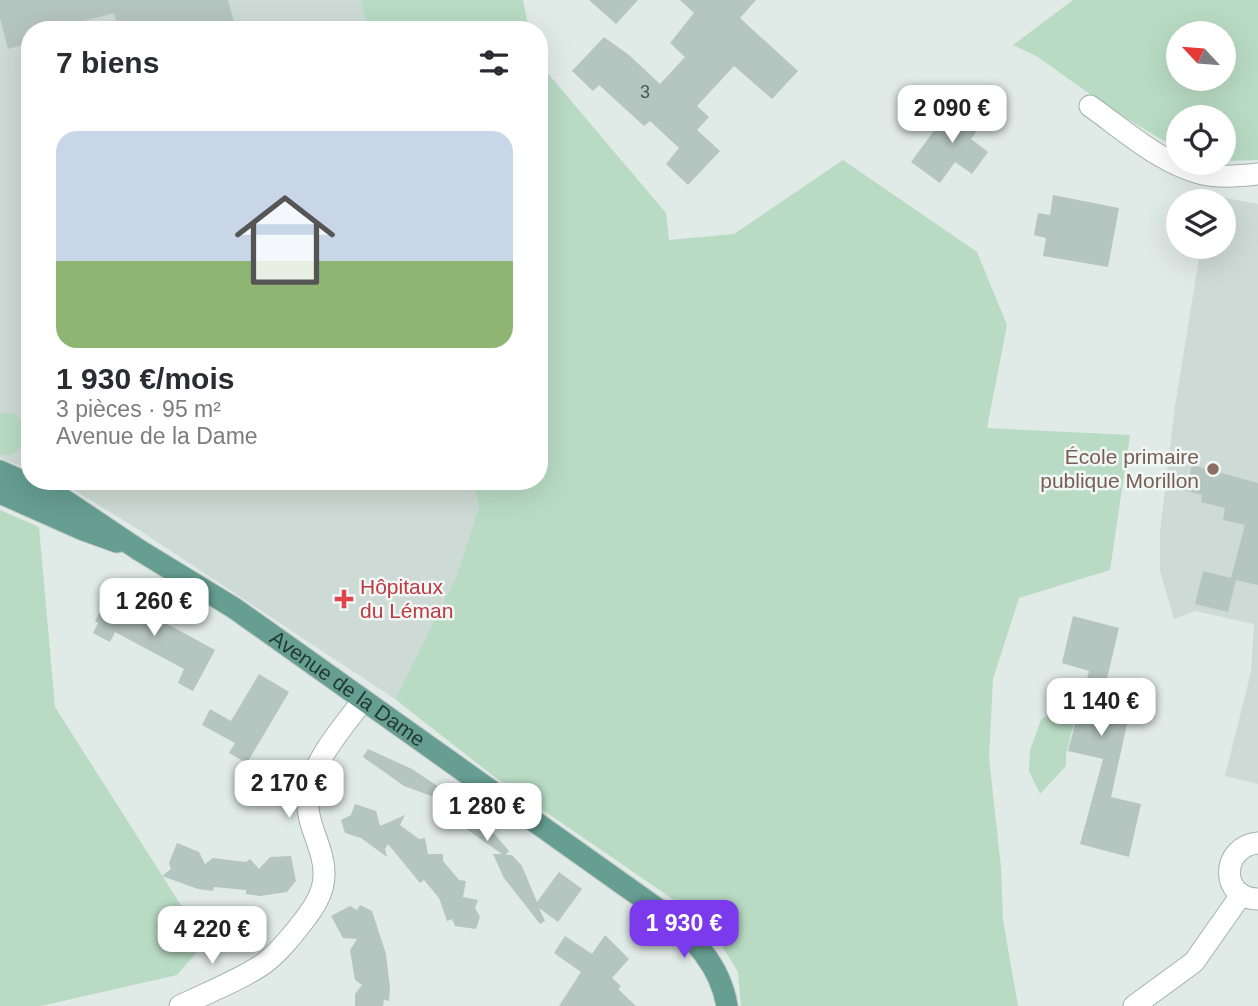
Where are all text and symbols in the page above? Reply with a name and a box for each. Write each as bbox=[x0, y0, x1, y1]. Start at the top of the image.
north arrow bbox=[1166, 21, 1236, 91]
map controls bbox=[1166, 21, 1236, 259]
icon: filters bbox=[475, 44, 513, 82]
text: 7 biens bbox=[56, 46, 159, 79]
house number: 3 bbox=[640, 82, 650, 102]
pin: 2 090 € bbox=[887, 86, 1017, 145]
text: 2 090 € bbox=[914, 95, 990, 121]
button: locate bbox=[1166, 105, 1236, 175]
icon: home bbox=[222, 177, 348, 303]
button: layers bbox=[1166, 189, 1236, 259]
text: 1 930 €/mois bbox=[56, 362, 234, 395]
text: 3 pièces · 95 m² bbox=[56, 396, 221, 422]
text: Avenue de la Dame bbox=[56, 423, 258, 449]
place label: École primaire publique Morillon bbox=[1040, 445, 1199, 492]
marker: École primaire publique Morillon bbox=[1205, 461, 1221, 477]
place label: Hôpitaux du Léman bbox=[360, 575, 453, 622]
pin: 1 260 € bbox=[89, 578, 219, 638]
text: 1 260 € bbox=[116, 588, 192, 614]
marker: Hôpitaux du Léman bbox=[334, 589, 354, 609]
street label: Avenue de la Dame bbox=[266, 626, 430, 751]
pin: 1 140 € bbox=[1036, 678, 1166, 738]
text: 1 140 € bbox=[1063, 688, 1139, 714]
pin: 2 170 € bbox=[224, 760, 354, 820]
text: 2 170 € bbox=[251, 770, 327, 796]
pin: 1 280 € bbox=[422, 784, 552, 843]
text: 1 280 € bbox=[449, 793, 525, 819]
pin: 1 930 € bbox=[619, 900, 749, 960]
pin: 4 220 € bbox=[147, 906, 277, 966]
text: 1 930 € bbox=[646, 910, 722, 936]
text: 4 220 € bbox=[174, 916, 250, 942]

